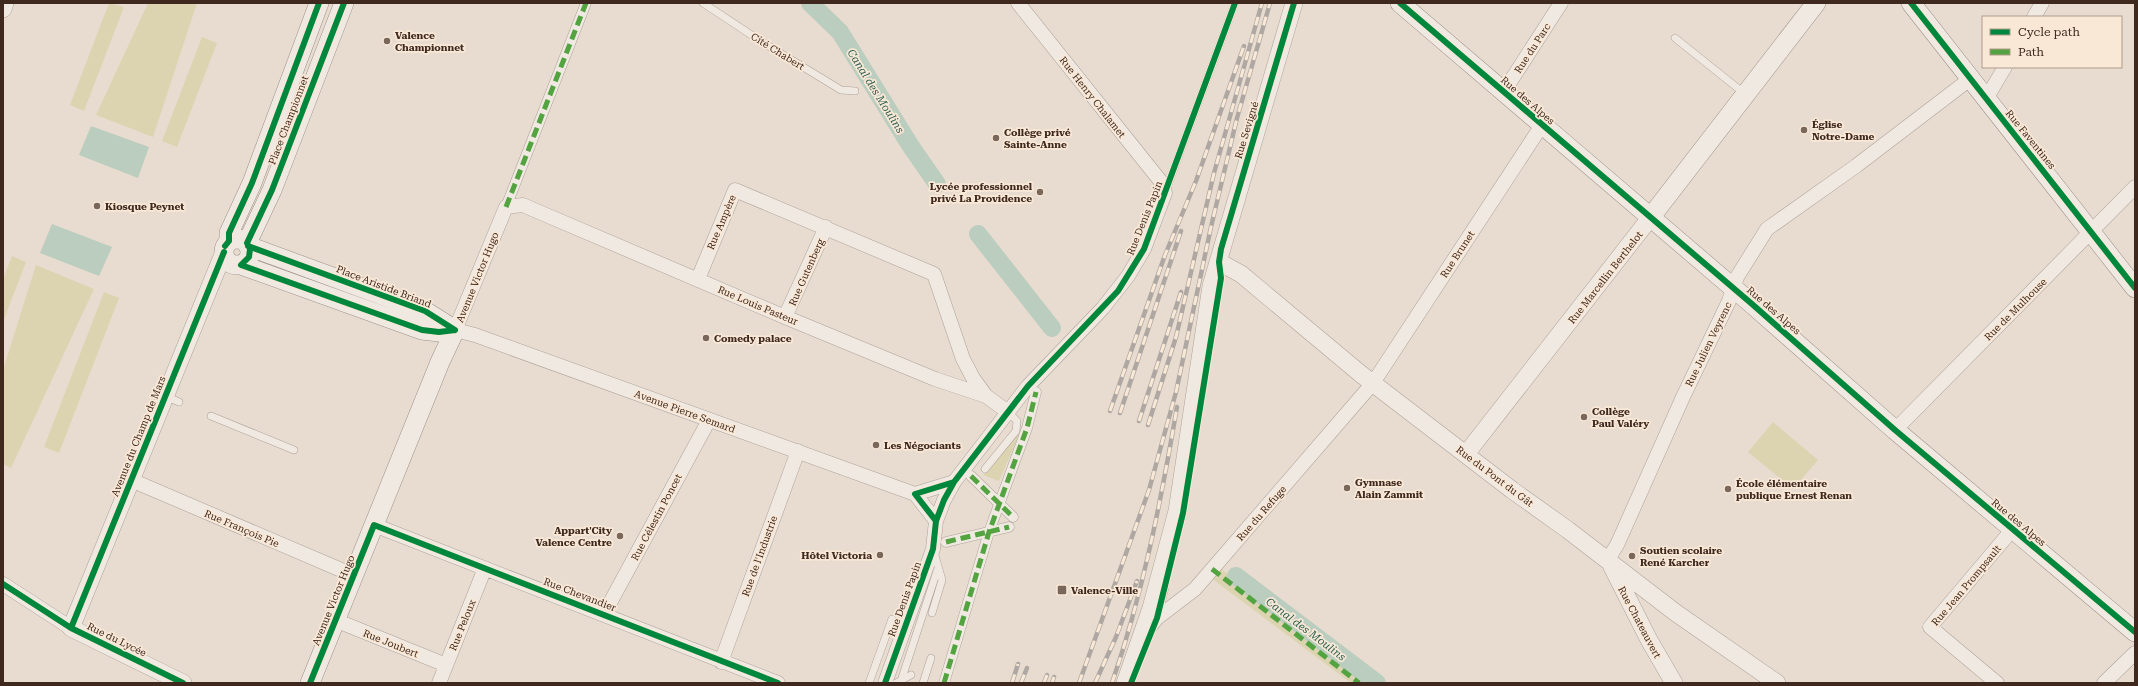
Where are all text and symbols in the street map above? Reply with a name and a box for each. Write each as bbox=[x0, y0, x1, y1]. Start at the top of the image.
legend bbox=[1982, 16, 2122, 68]
street label: Rue du Parc bbox=[1512, 21, 1553, 75]
text: Cycle path bbox=[2018, 25, 2080, 39]
place label: Valence Championnet bbox=[395, 30, 464, 53]
street label: Cité Chabert bbox=[749, 31, 807, 72]
marker: Valence Championnet bbox=[382, 36, 392, 46]
text: Path bbox=[2018, 45, 2044, 59]
water label: Canal des Moulins bbox=[845, 47, 907, 136]
street label: Rue Henry Chalamet bbox=[1058, 55, 1128, 140]
street label: Place Championnet bbox=[266, 74, 311, 166]
street label: Rue des Alpes bbox=[1499, 74, 1557, 127]
street label: Rue Sevigné bbox=[1233, 100, 1261, 160]
street label: Rue Faventines bbox=[2003, 108, 2058, 171]
place label: Église Notre-Dame bbox=[1812, 119, 1875, 142]
marker: Église Notre-Dame bbox=[1799, 125, 1809, 135]
place label: Collège privé Sainte-Anne bbox=[1004, 127, 1071, 150]
marker: Collège privé Sainte-Anne bbox=[991, 133, 1001, 143]
street label: Rue Denis Papin bbox=[1125, 179, 1165, 257]
place label: Lycée professionnel privé La Providence bbox=[930, 181, 1033, 204]
marker: Lycée professionnel privé La Providence bbox=[1035, 187, 1045, 197]
street label: Rue Ampère bbox=[705, 193, 738, 251]
marker: Kiosque Peynet bbox=[92, 201, 102, 211]
place label: Kiosque Peynet bbox=[105, 201, 184, 212]
street label: Rue Brunet bbox=[1438, 229, 1477, 280]
street label: Rue Marcellin Berthelot bbox=[1566, 229, 1645, 326]
street label: Avenue Victor Hugo bbox=[454, 230, 501, 324]
street label: Rue Gutenberg bbox=[787, 237, 826, 307]
street label: Place Aristide Briand bbox=[335, 263, 434, 310]
street label: Rue de Mulhouse bbox=[1982, 276, 2049, 343]
street label: Rue Louis Pasteur bbox=[716, 284, 800, 327]
street label: Rue des Alpes bbox=[1745, 284, 1803, 337]
street label: Rue Julien Veyrenc bbox=[1683, 300, 1734, 388]
marker: Comedy palace bbox=[701, 333, 711, 343]
place label: Comedy palace bbox=[714, 333, 792, 344]
street label: Avenue du Champ de Mars bbox=[109, 374, 168, 498]
street label: Avenue Pierre Semard bbox=[633, 388, 737, 435]
place label: Collège Paul Valéry bbox=[1592, 406, 1649, 429]
marker: Collège Paul Valéry bbox=[1579, 412, 1589, 422]
marker: Les Négociants bbox=[871, 440, 881, 450]
place label: Les Négociants bbox=[884, 440, 961, 451]
street label: Rue du Pont du Gât bbox=[1454, 444, 1536, 509]
street label: Rue Célestin Poncet bbox=[629, 472, 684, 562]
place label: Gymnase Alain Zammit bbox=[1355, 477, 1423, 500]
place label: École élémentaire publique Ernest Renan bbox=[1736, 478, 1852, 501]
street label: Rue du Refuge bbox=[1234, 483, 1289, 543]
marker: Gymnase Alain Zammit bbox=[1342, 483, 1352, 493]
marker: École élémentaire publique Ernest Renan bbox=[1723, 484, 1733, 494]
street label: Rue des Alpes bbox=[1989, 497, 2048, 548]
street label: Rue François Pie bbox=[203, 508, 281, 549]
street label: Rue de l'Industrie bbox=[740, 514, 779, 598]
place label: Appart'City Valence Centre bbox=[535, 525, 612, 548]
marker: Appart'City Valence Centre bbox=[615, 531, 625, 541]
street label: Rue Jean Prompsault bbox=[1929, 543, 2003, 628]
place label: Soutien scolaire René Karcher bbox=[1640, 545, 1722, 568]
place label: Hôtel Victoria bbox=[801, 550, 872, 561]
marker: Hôtel Victoria bbox=[875, 550, 885, 560]
marker: Soutien scolaire René Karcher bbox=[1627, 551, 1637, 561]
street label: Avenue Victor Hugo bbox=[310, 553, 357, 647]
street label: Rue Denis Papin bbox=[886, 560, 923, 638]
street label: Rue Chevandier bbox=[542, 576, 618, 613]
marker: Valence-Ville bbox=[1056, 584, 1068, 596]
street label: Rue Chateauvert bbox=[1616, 584, 1663, 660]
place label: Valence-Ville bbox=[1071, 585, 1138, 596]
water label: Canal des Moulins bbox=[1263, 595, 1348, 664]
street label: Rue Peloux bbox=[447, 598, 478, 652]
street label: Rue du Lycée bbox=[85, 620, 149, 659]
street label: Rue Joubert bbox=[361, 627, 420, 660]

